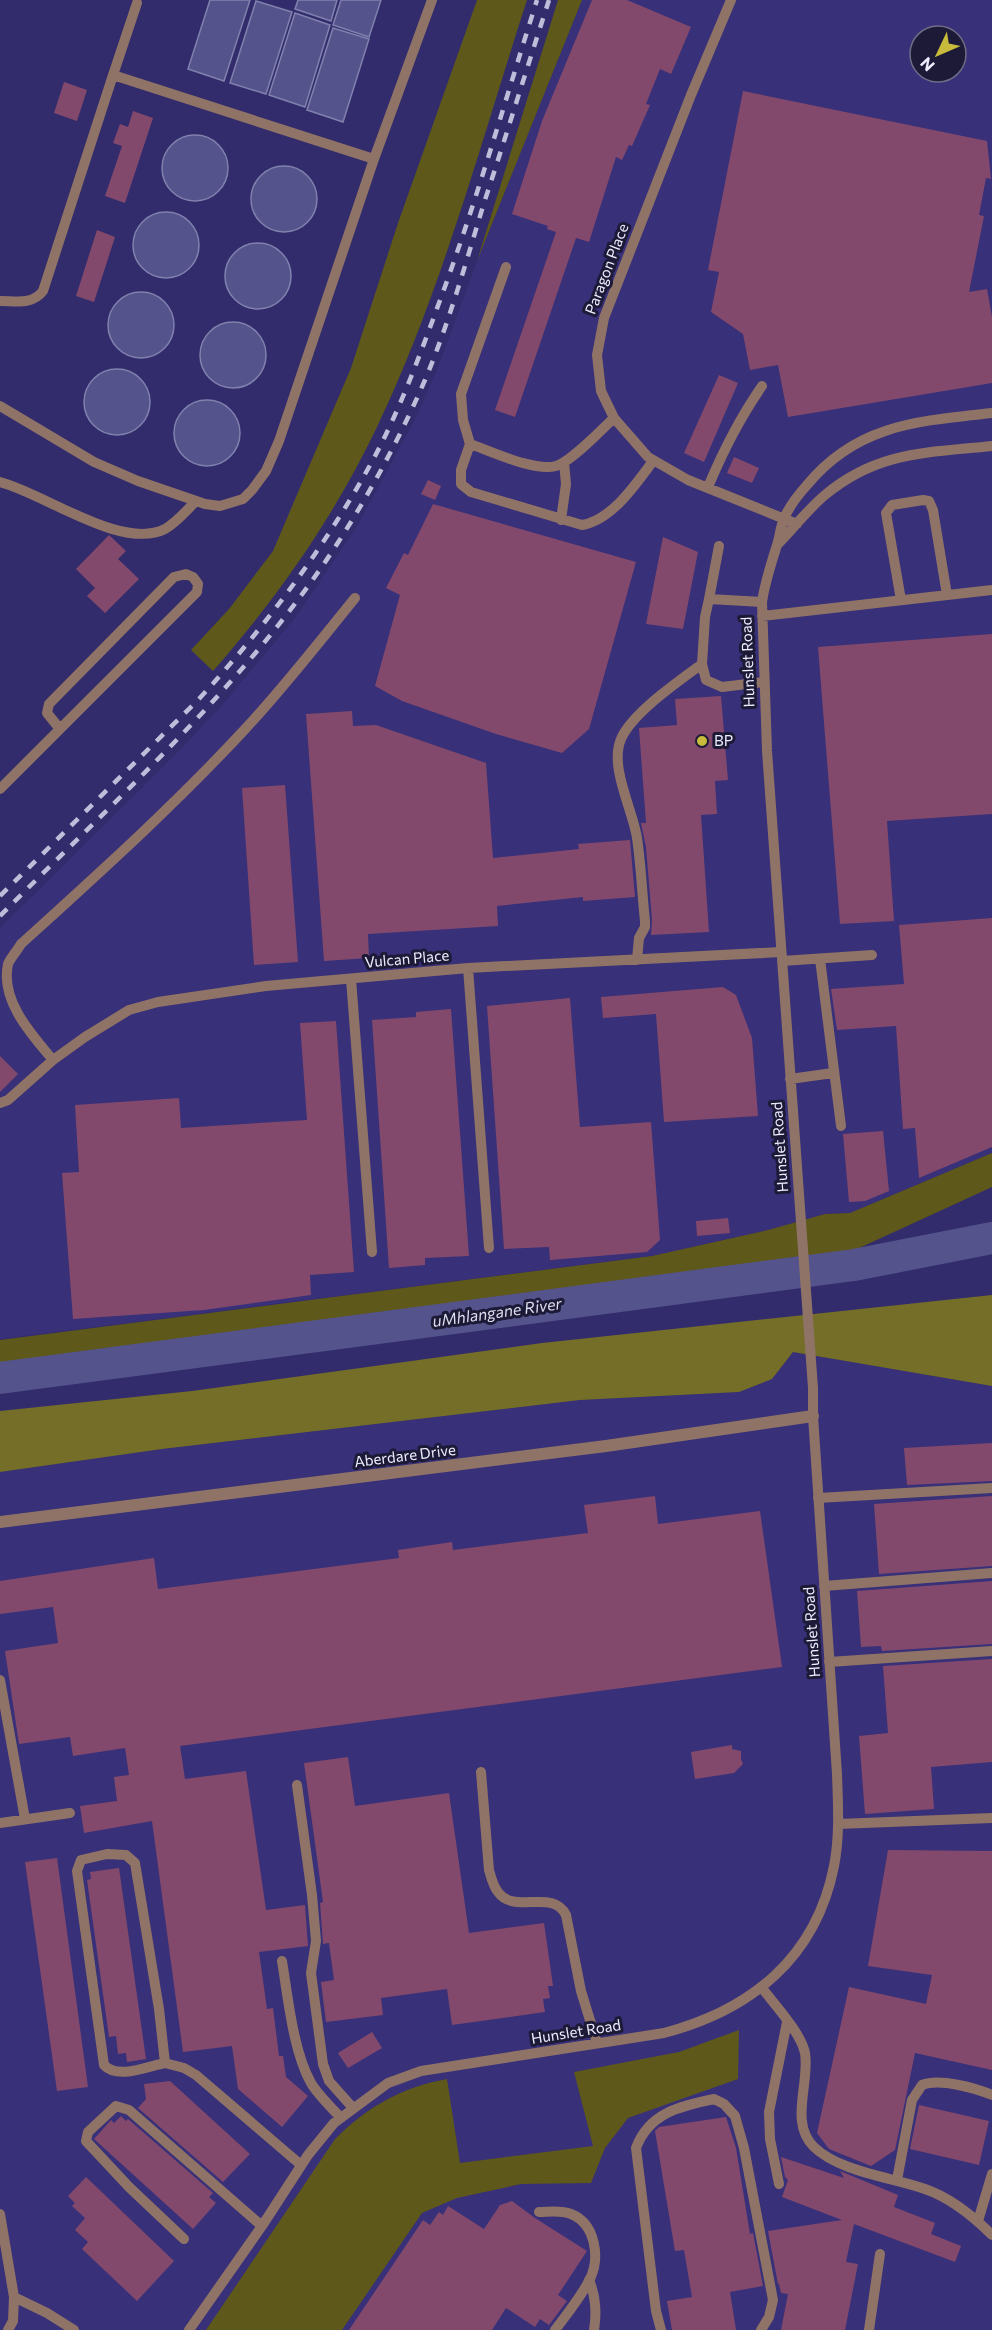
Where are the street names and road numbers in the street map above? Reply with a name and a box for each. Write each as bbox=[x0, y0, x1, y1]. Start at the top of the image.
street label: Paragon Place bbox=[581, 221, 632, 317]
street label: Hunslet Road bbox=[736, 616, 758, 708]
street label: Vulcan Place bbox=[364, 945, 450, 971]
street label: Hunslet Road bbox=[767, 1101, 791, 1193]
street label: Aberdare Drive bbox=[353, 1440, 457, 1470]
street label: Hunslet Road bbox=[799, 1586, 823, 1678]
street label: Hunslet Road bbox=[530, 2015, 622, 2047]

